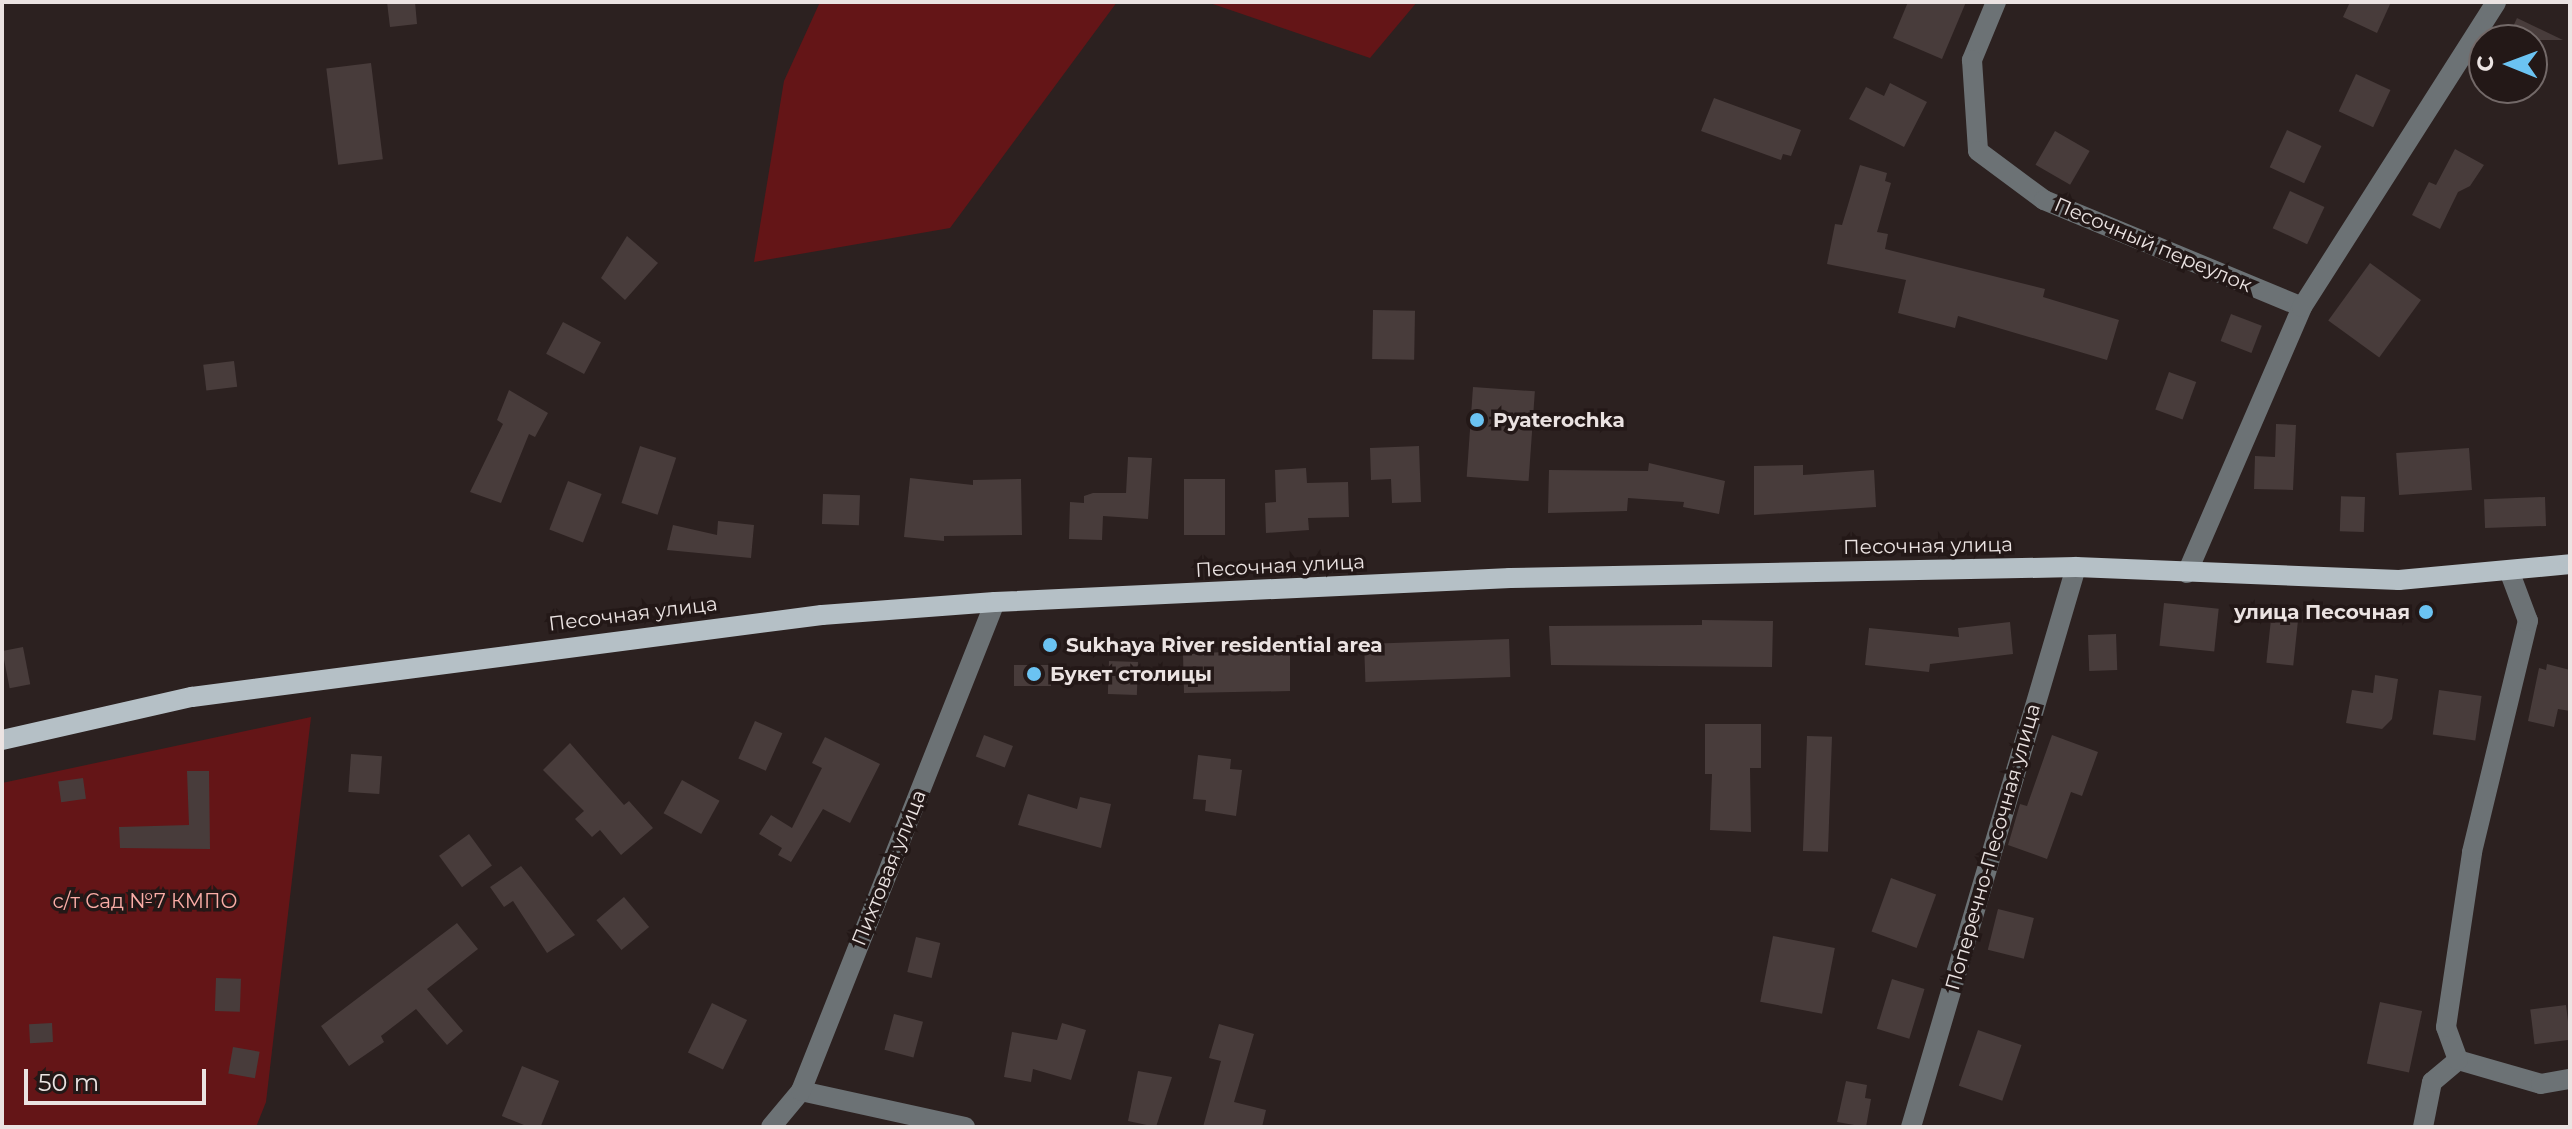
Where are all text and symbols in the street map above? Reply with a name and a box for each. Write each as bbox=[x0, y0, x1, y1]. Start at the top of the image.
north arrow bbox=[2468, 24, 2548, 104]
text: С bbox=[2472, 55, 2499, 72]
street label: Песочный переулок bbox=[2051, 192, 2255, 298]
place label: Pyaterochka bbox=[1493, 408, 1625, 432]
marker: Pyaterochka bbox=[1468, 411, 1486, 429]
street label: Песочная улица bbox=[1843, 533, 2013, 559]
street label: Песочная улица bbox=[1195, 550, 1365, 582]
street label: Песочная улица bbox=[547, 592, 719, 636]
place label: улица Песочная bbox=[2234, 600, 2410, 624]
marker: улица Песочная bbox=[2417, 603, 2435, 621]
place label: Sukhaya River residential area bbox=[1066, 633, 1383, 657]
marker: Sukhaya River residential area bbox=[1041, 636, 1059, 654]
place label: Букет столицы bbox=[1050, 662, 1212, 686]
marker: Букет столицы bbox=[1025, 665, 1043, 683]
street label: Поперечно-Песочная улица bbox=[1941, 701, 2045, 993]
street label: Пихтовая улица bbox=[847, 787, 931, 949]
park label: с/т Сад №7 КМПО bbox=[53, 889, 237, 913]
scale bar bbox=[28, 1053, 210, 1103]
text: 50 m bbox=[38, 1068, 99, 1097]

